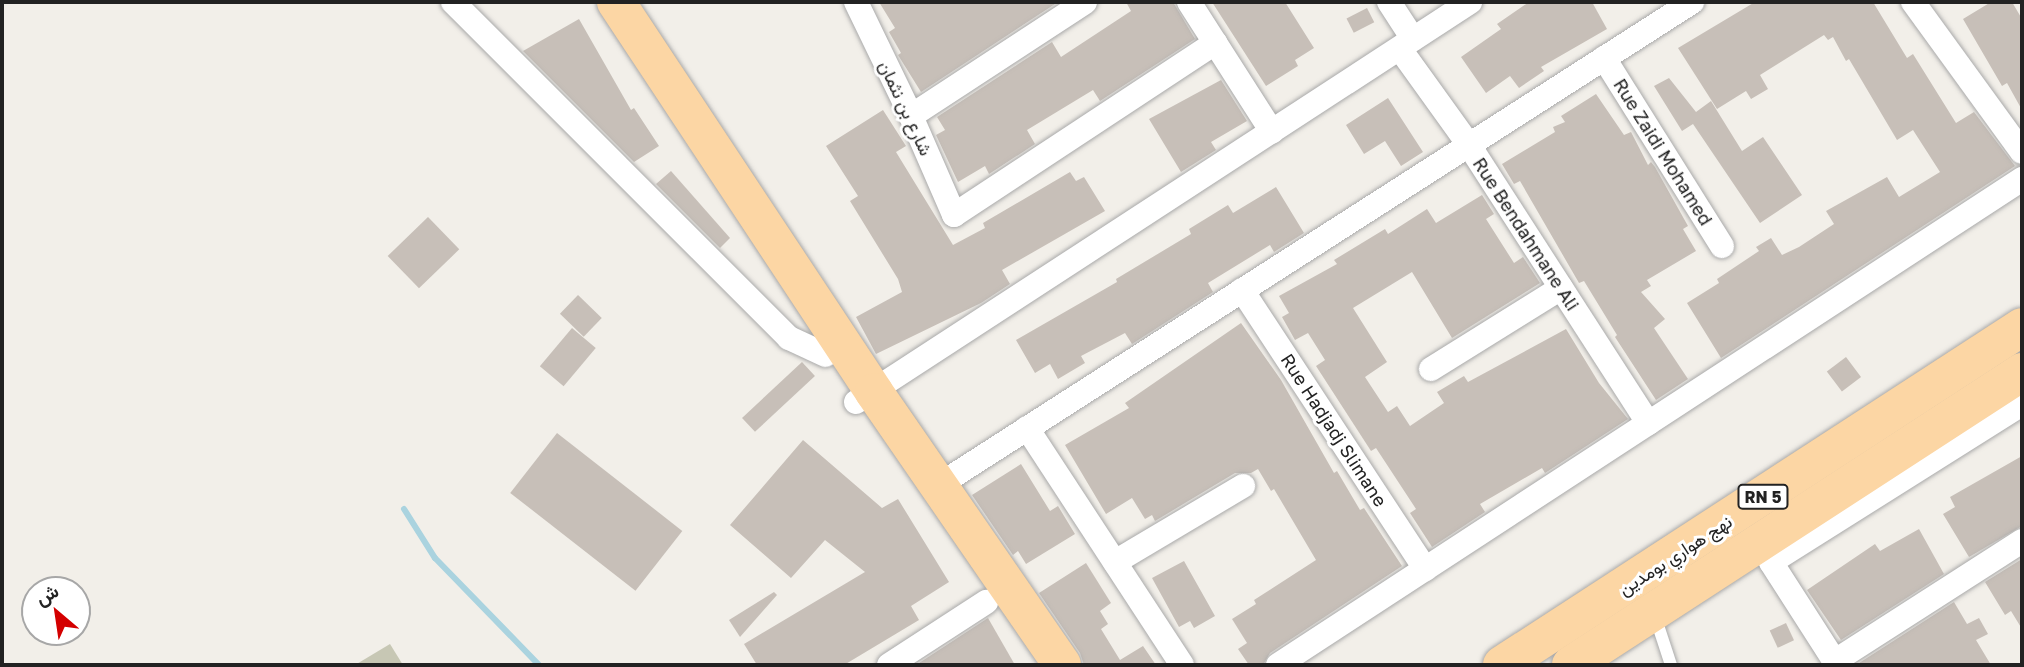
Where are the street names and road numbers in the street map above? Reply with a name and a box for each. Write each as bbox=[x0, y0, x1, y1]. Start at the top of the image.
street label: شارع بن نثمان bbox=[875, 57, 937, 159]
street label: Rue Zaidi Mohamed bbox=[1609, 75, 1717, 229]
street label: Rue Bendahmane Ali bbox=[1468, 153, 1584, 315]
street label: Rue Hadjadj Slimane bbox=[1277, 350, 1391, 510]
road number: RN 5 bbox=[1737, 484, 1789, 510]
street label: نهج هواري بومدين bbox=[1614, 510, 1736, 600]

